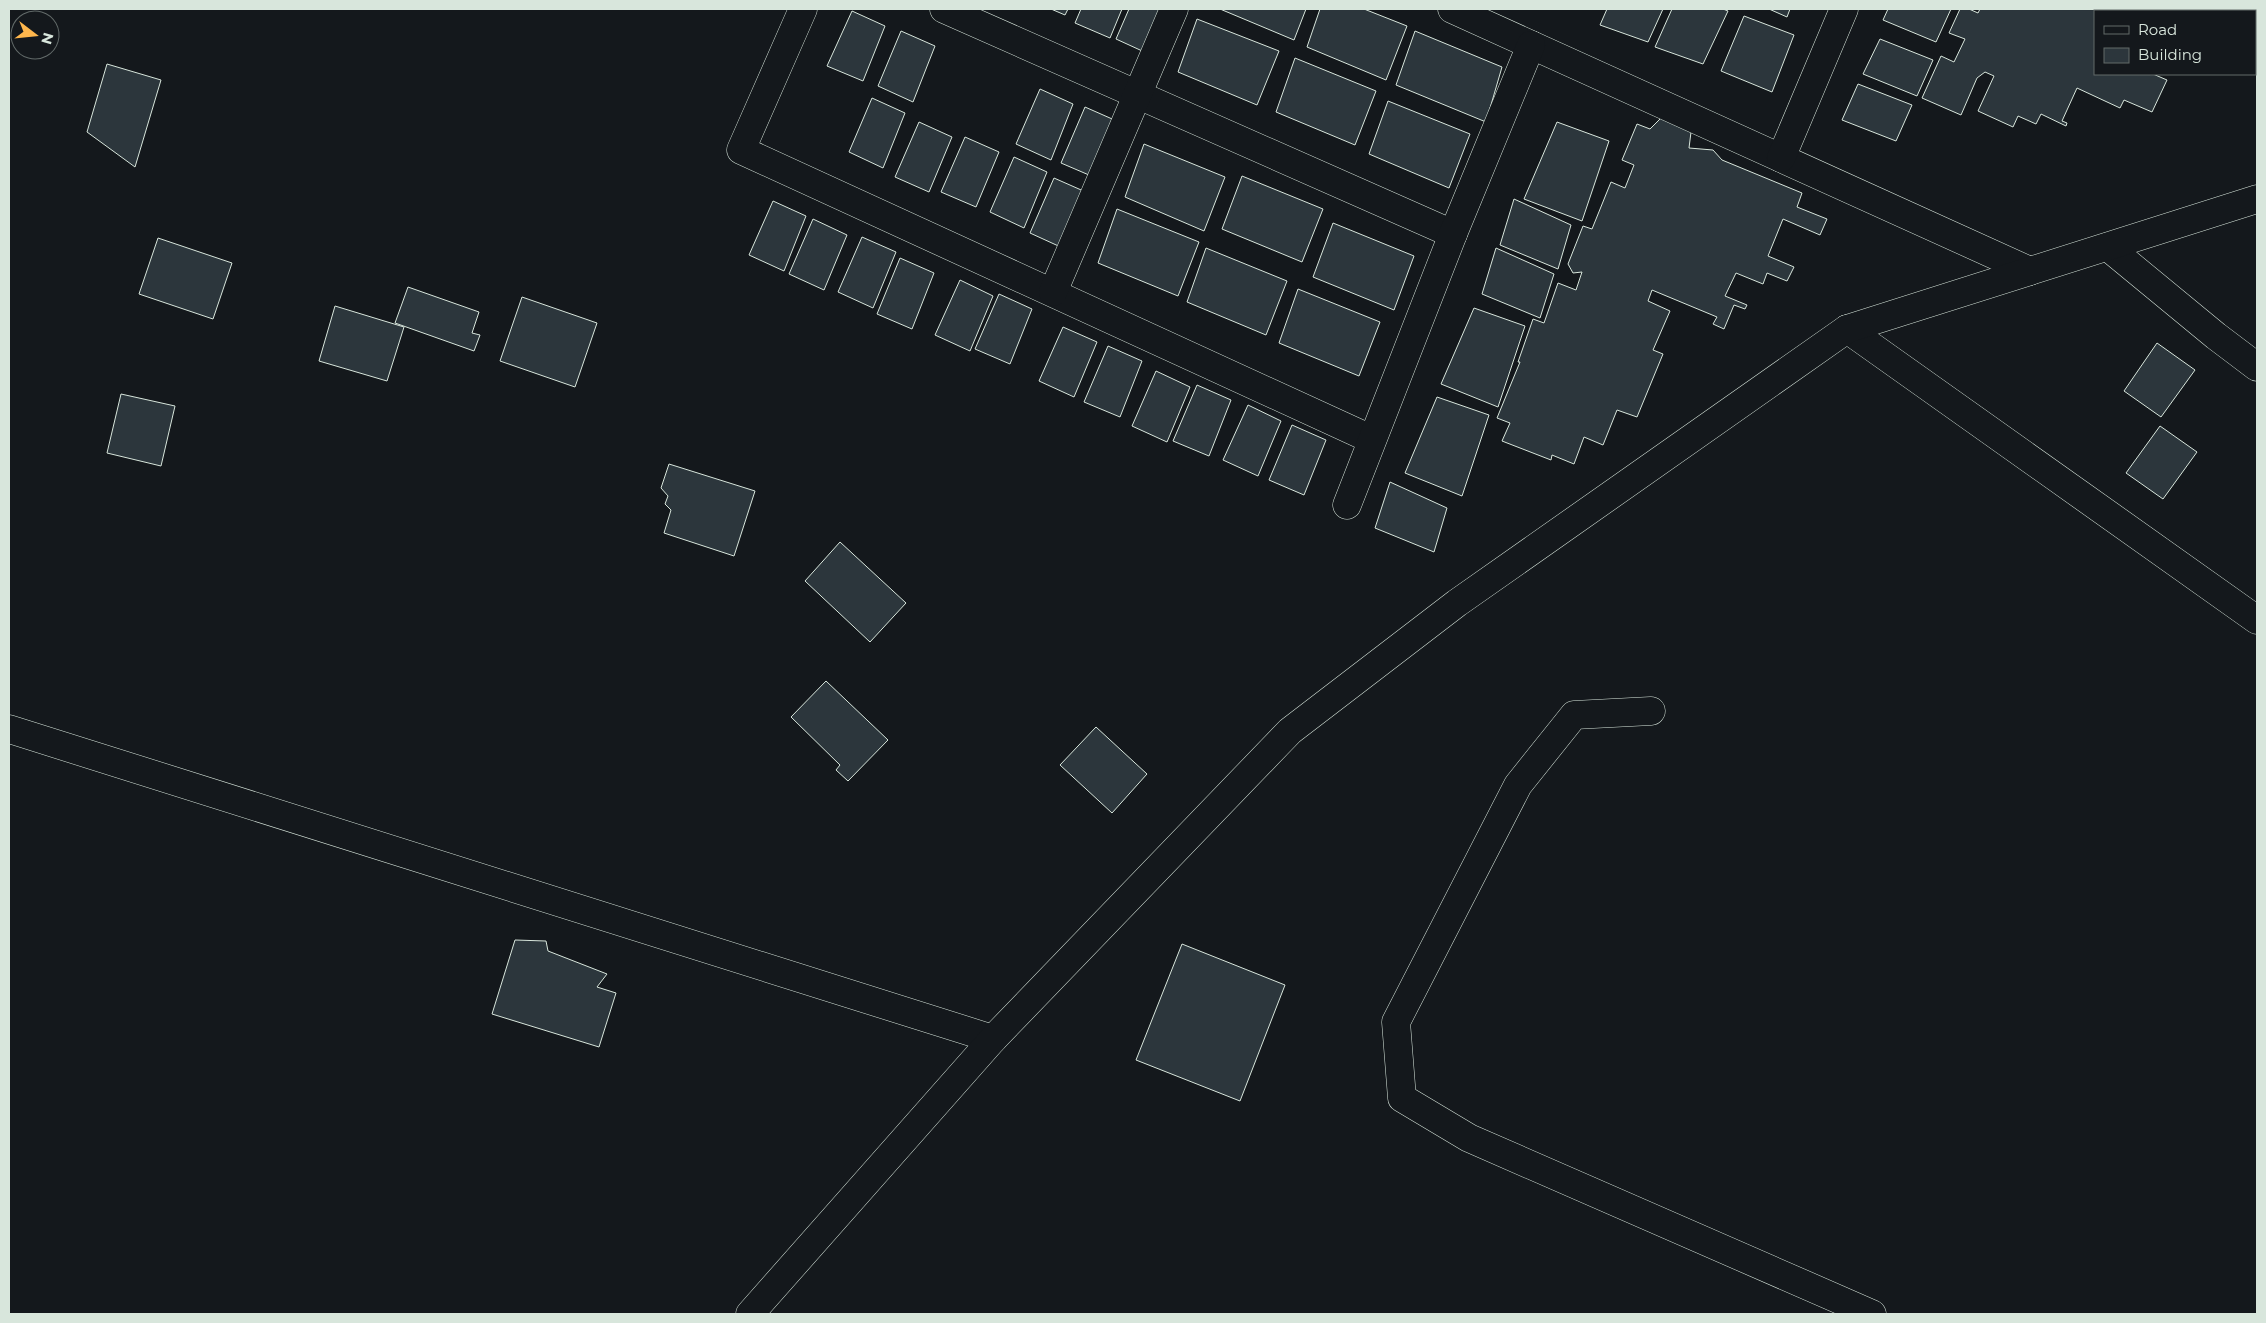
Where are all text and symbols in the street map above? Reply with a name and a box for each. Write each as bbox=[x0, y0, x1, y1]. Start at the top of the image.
north arrow bbox=[10, 10, 60, 60]
legend bbox=[2094, 10, 2256, 75]
text: Road bbox=[2138, 20, 2177, 39]
text: N bbox=[37, 31, 58, 47]
text: Building bbox=[2138, 45, 2202, 64]

